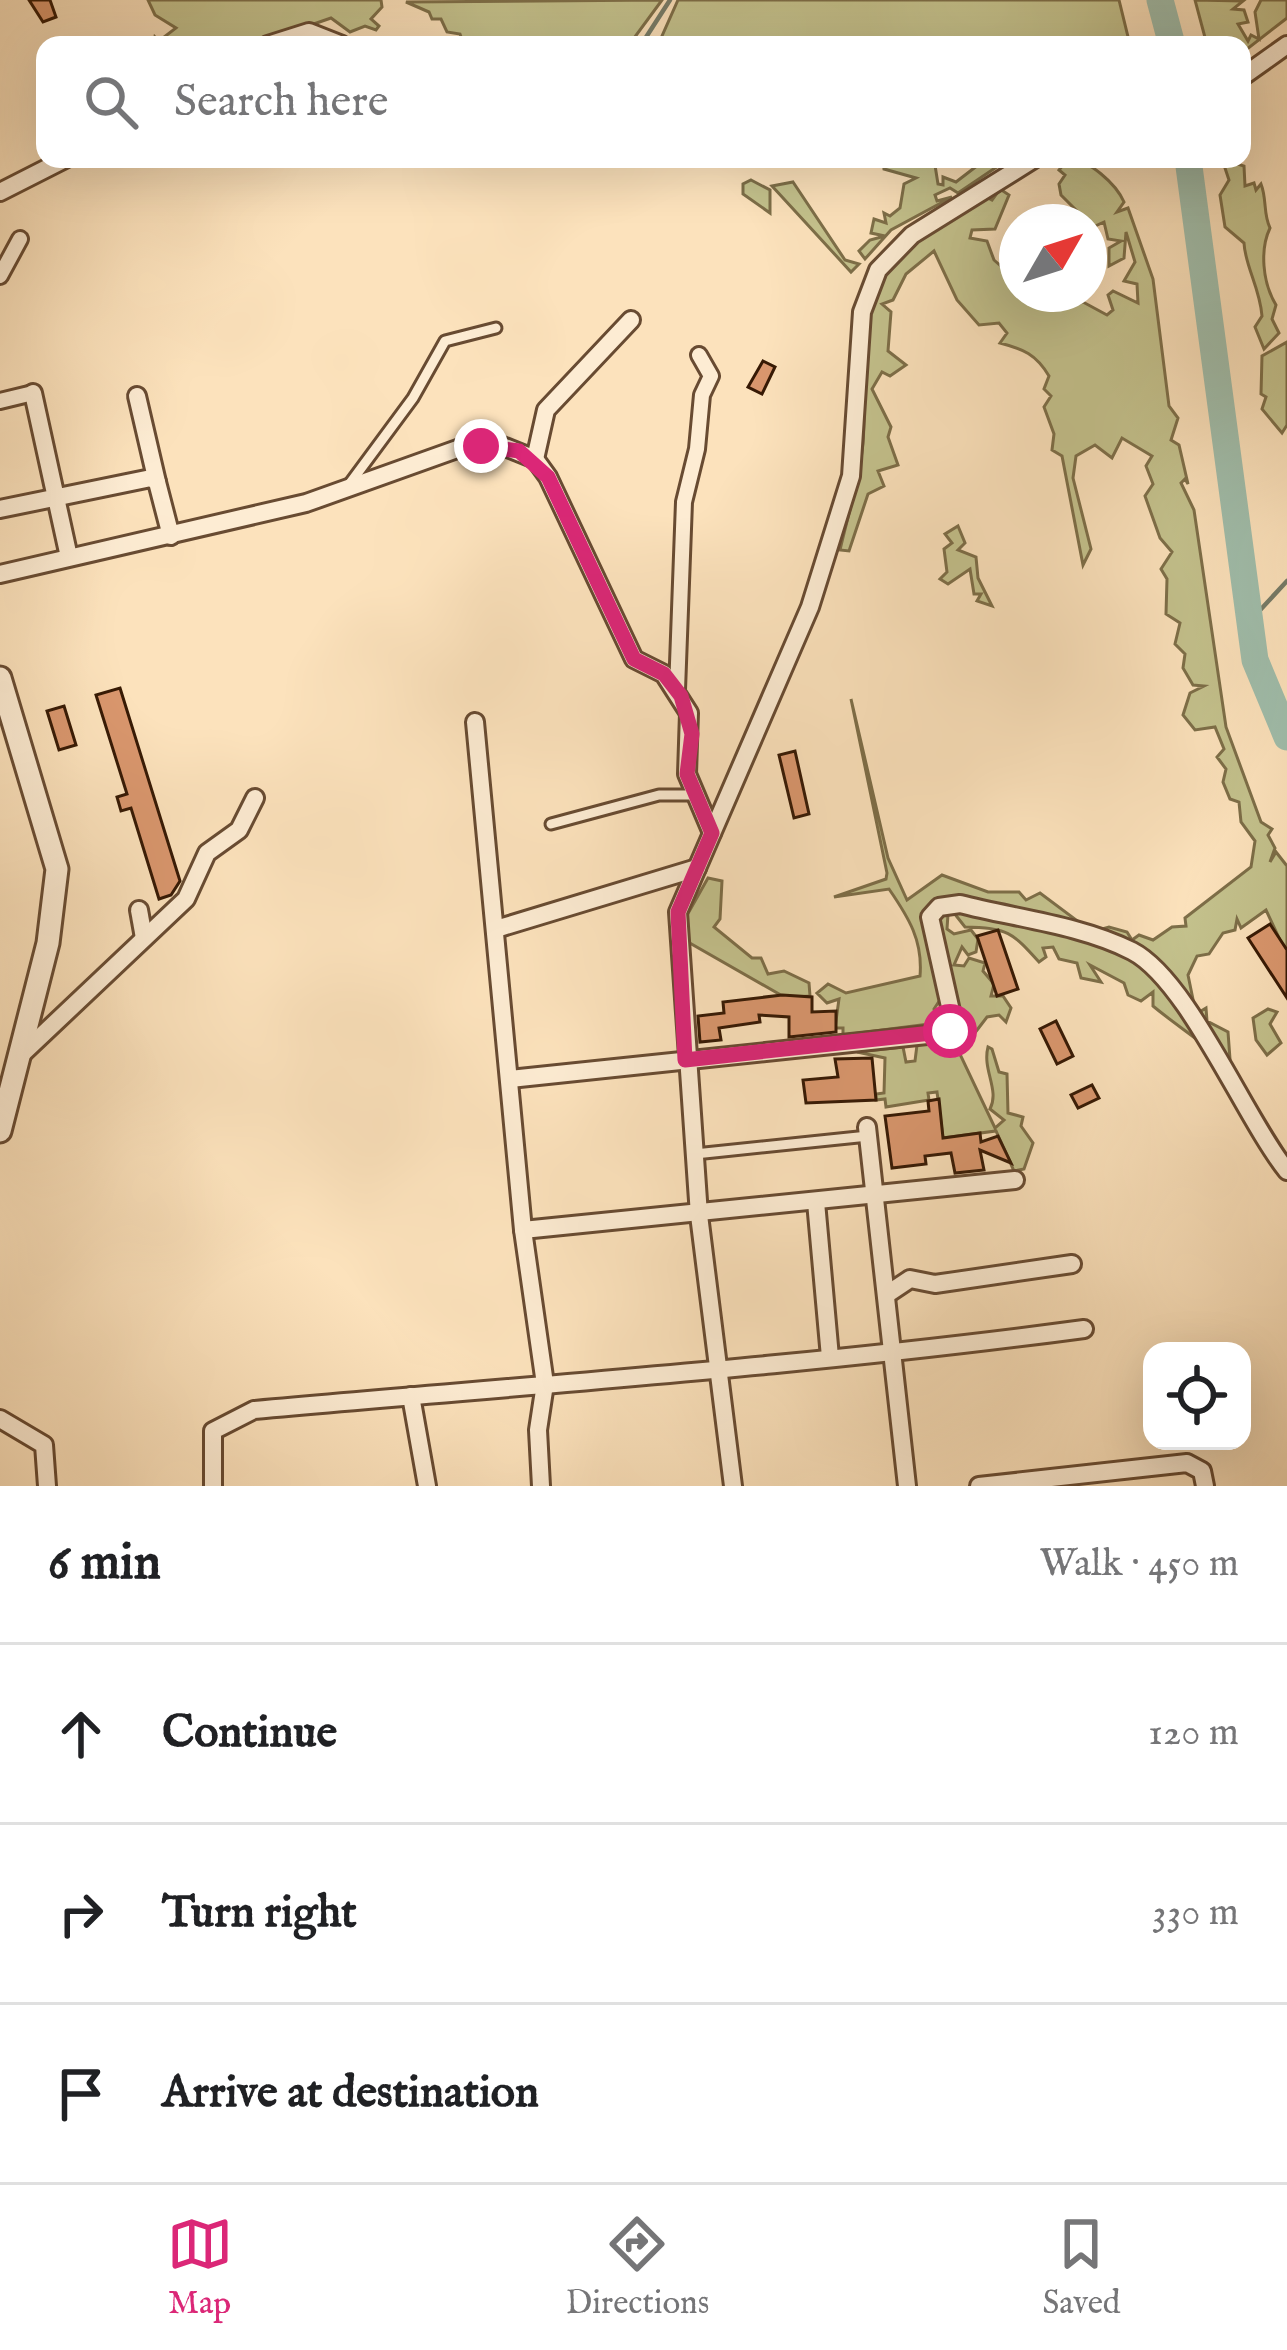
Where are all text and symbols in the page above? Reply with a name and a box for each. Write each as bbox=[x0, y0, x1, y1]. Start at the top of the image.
search box bbox=[36, 36, 1251, 168]
icon: search bbox=[78, 69, 144, 135]
text: Search here bbox=[174, 74, 388, 131]
north arrow bbox=[999, 204, 1107, 312]
route end bbox=[454, 419, 508, 473]
route start bbox=[923, 1004, 977, 1058]
map controls bbox=[1143, 1342, 1251, 1450]
button: locate bbox=[1143, 1342, 1251, 1450]
text: 6 min bbox=[48, 1532, 161, 1597]
text: Walk · 450 m bbox=[1039, 1540, 1239, 1589]
icon: ahead bbox=[48, 1701, 114, 1767]
text: Continue bbox=[162, 1705, 337, 1762]
text: 120 m bbox=[1148, 1709, 1239, 1758]
icon: right bbox=[48, 1881, 114, 1947]
text: Turn right bbox=[162, 1885, 357, 1942]
text: 330 m bbox=[1152, 1889, 1239, 1938]
icon: arrive bbox=[48, 2061, 114, 2127]
text: Arrive at destination bbox=[162, 2065, 539, 2122]
tab: Map bbox=[167, 2211, 233, 2325]
tab: Directions bbox=[566, 2211, 709, 2325]
tab: Saved bbox=[1042, 2211, 1120, 2325]

